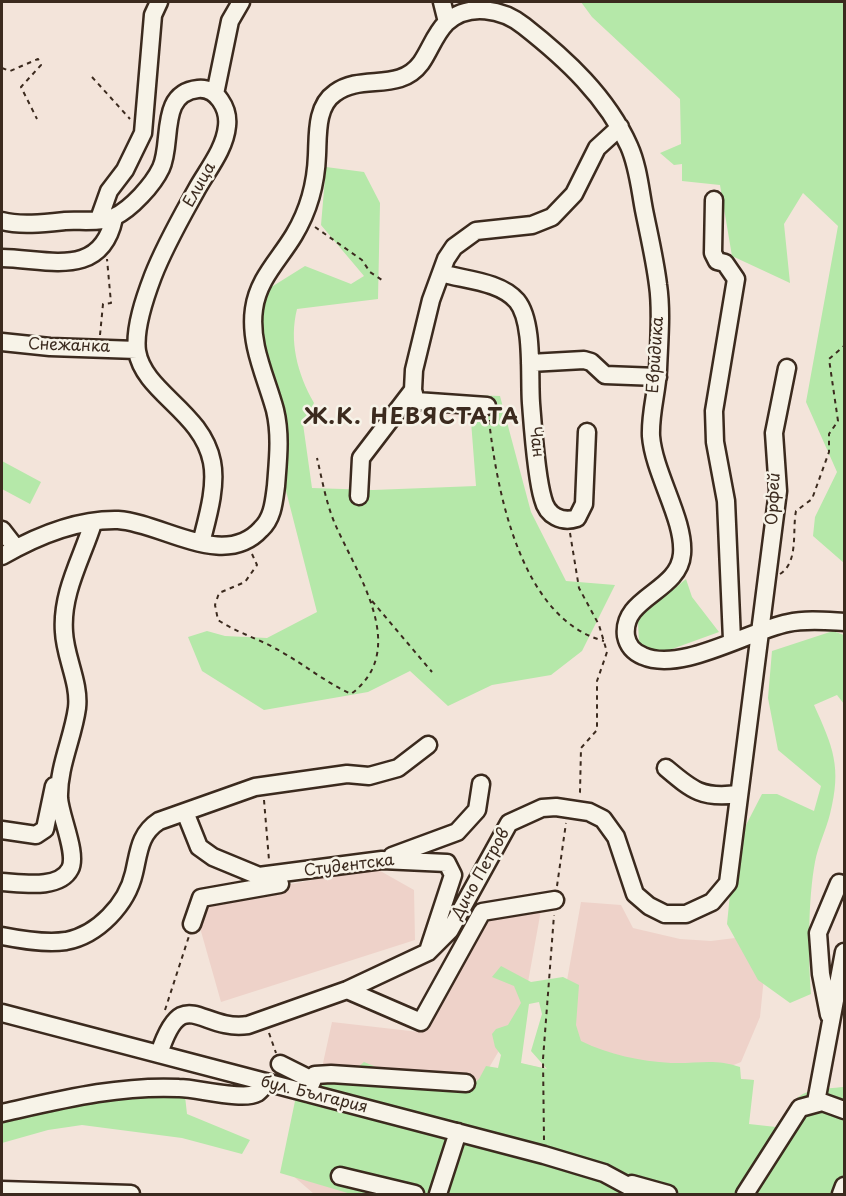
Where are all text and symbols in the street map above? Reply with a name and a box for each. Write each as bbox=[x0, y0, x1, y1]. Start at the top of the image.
street label: Елица bbox=[180, 159, 220, 211]
street label: Евридика bbox=[644, 316, 668, 394]
street label: Снежанка bbox=[28, 335, 110, 357]
district label: Ж.К. НЕВЯСТАТА bbox=[304, 405, 520, 431]
street label: Чан bbox=[525, 426, 547, 458]
street label: Орфей bbox=[763, 472, 785, 526]
street label: Дичо Петров bbox=[448, 825, 514, 923]
street label: Студентска bbox=[303, 851, 395, 881]
street label: бул. България bbox=[258, 1072, 370, 1118]

